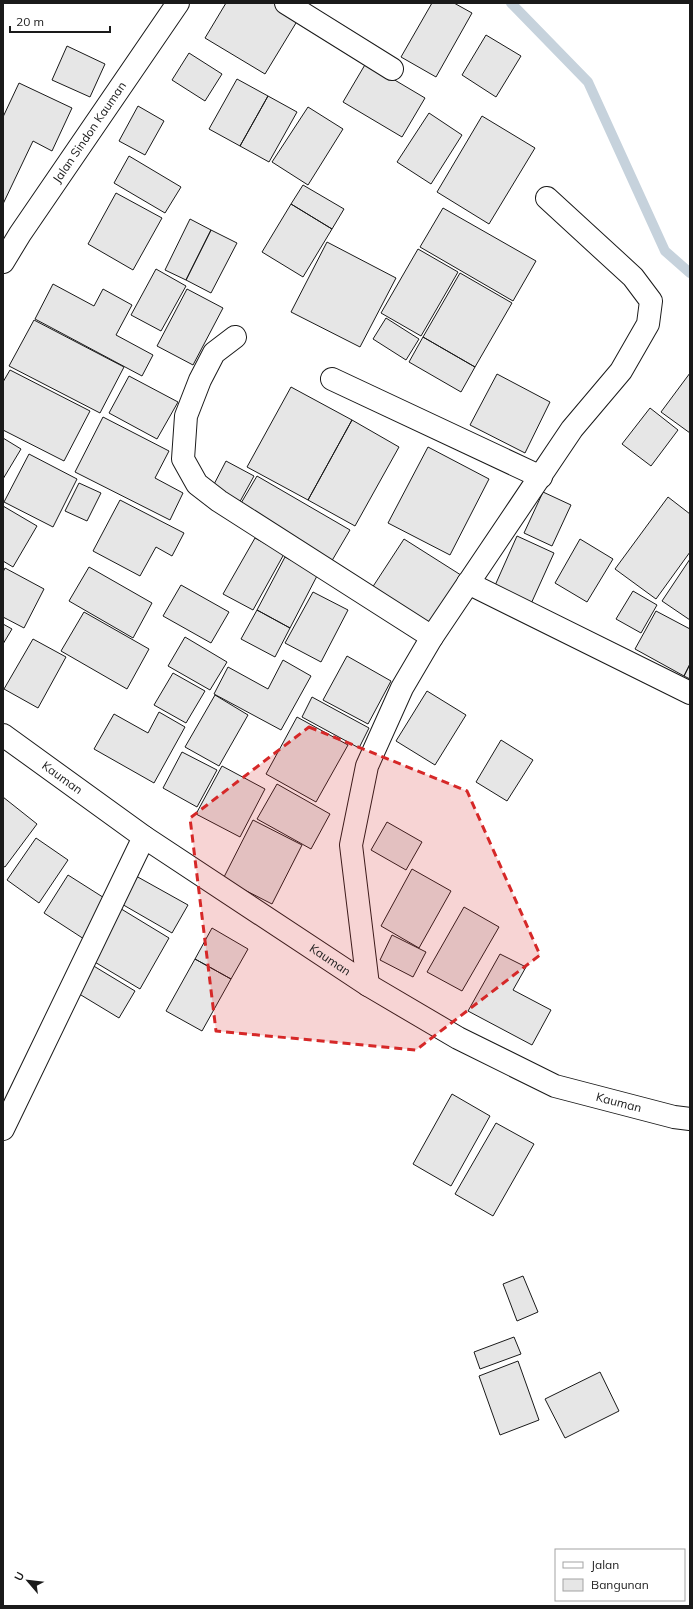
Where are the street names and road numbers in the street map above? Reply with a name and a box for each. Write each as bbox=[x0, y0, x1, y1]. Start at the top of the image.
street label: Jalan Sindon Kauman bbox=[49, 78, 129, 186]
street label: Kauman bbox=[39, 758, 86, 797]
street label: Kauman bbox=[307, 940, 354, 979]
street label: Kauman bbox=[594, 1089, 643, 1115]

